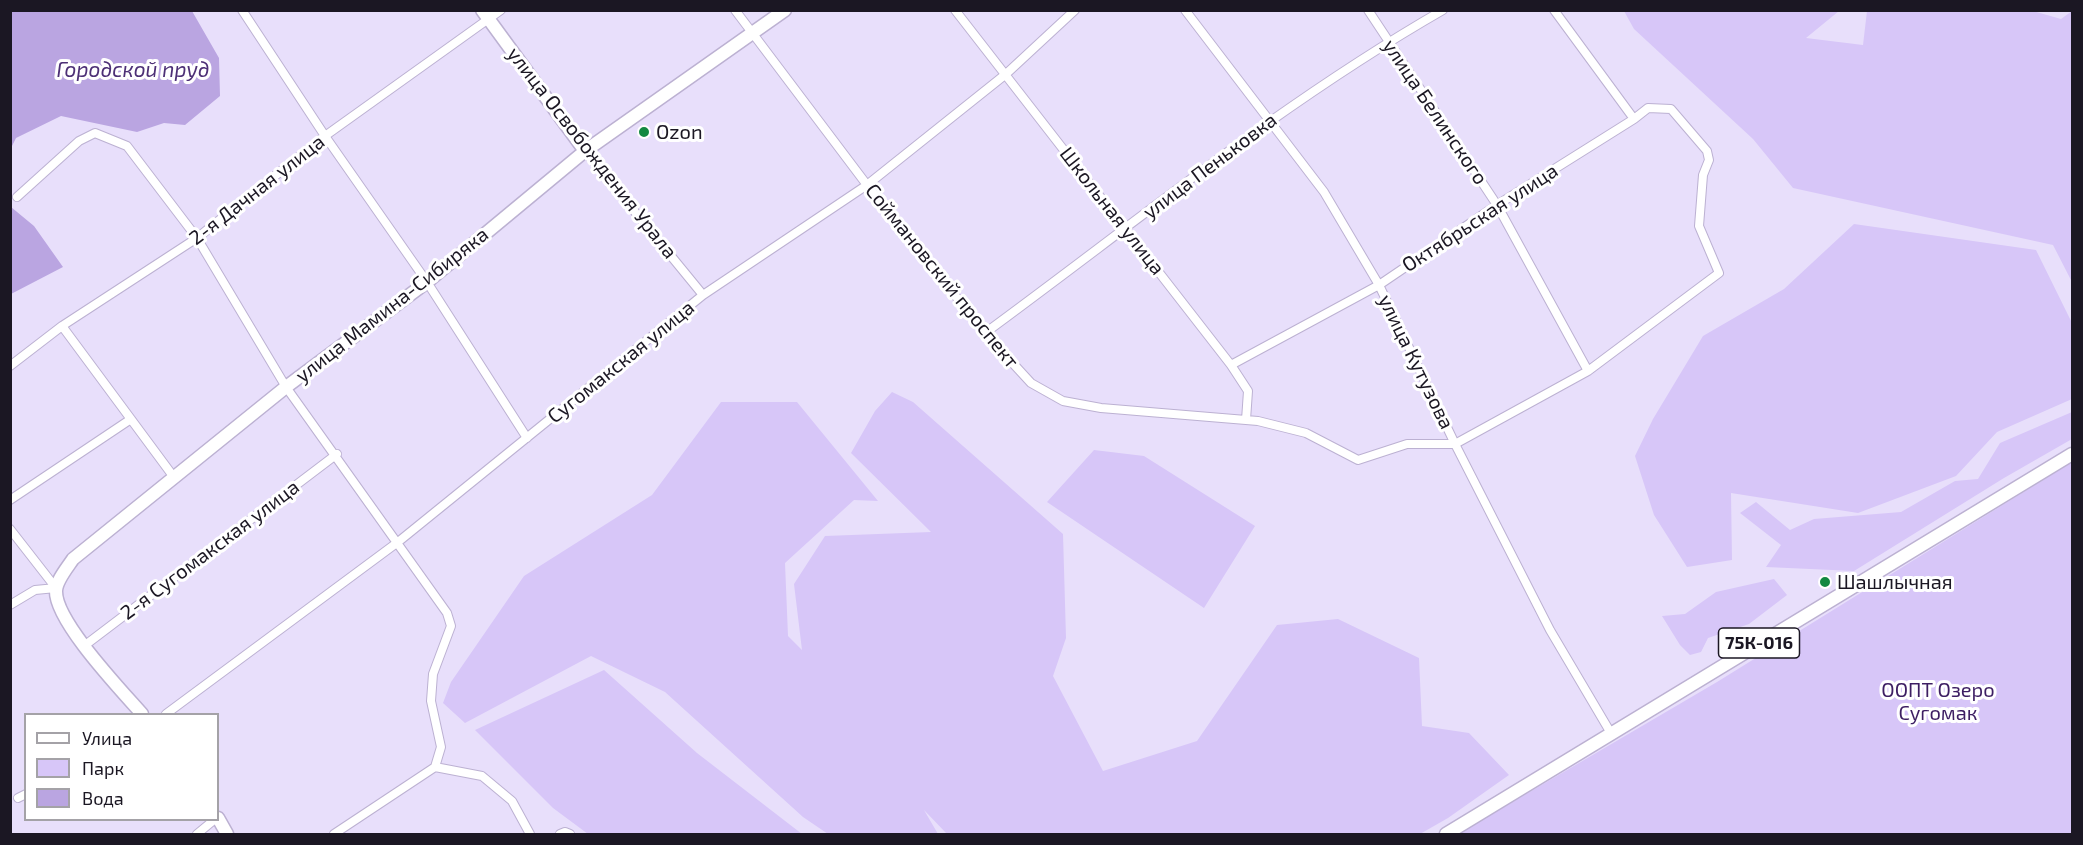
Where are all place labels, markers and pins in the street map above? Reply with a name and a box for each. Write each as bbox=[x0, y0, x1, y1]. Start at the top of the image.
place label: Ozon bbox=[656, 120, 703, 144]
marker: Ozon bbox=[637, 125, 651, 139]
place label: Шашлычная bbox=[1837, 570, 1953, 594]
marker: Шашлычная bbox=[1818, 575, 1832, 589]

